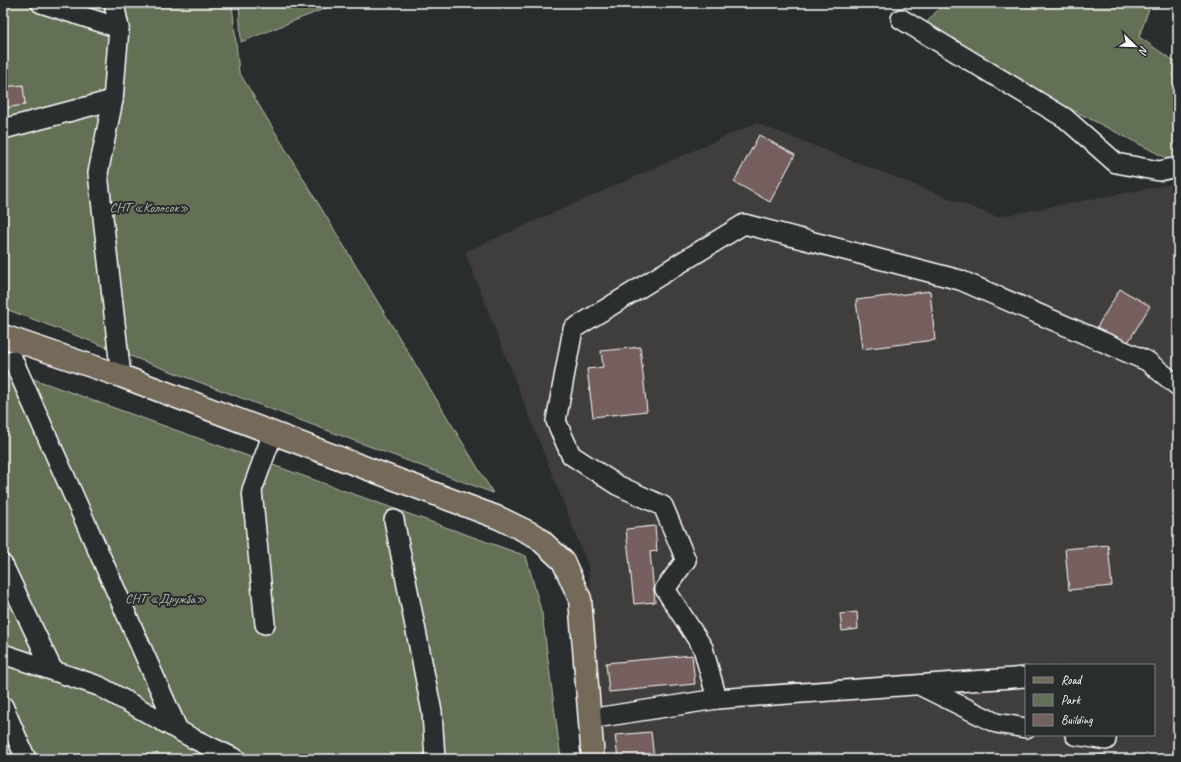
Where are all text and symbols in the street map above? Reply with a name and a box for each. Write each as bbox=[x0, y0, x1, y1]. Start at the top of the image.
north arrow bbox=[1115, 26, 1155, 66]
text: N bbox=[1136, 44, 1152, 58]
park label: СНТ «Колосок» bbox=[109, 199, 189, 216]
park label: СНТ «Дружба» bbox=[125, 590, 205, 607]
legend bbox=[1025, 664, 1155, 736]
text: Road bbox=[1061, 672, 1083, 688]
text: Park bbox=[1061, 692, 1082, 708]
text: Building bbox=[1061, 712, 1093, 728]

